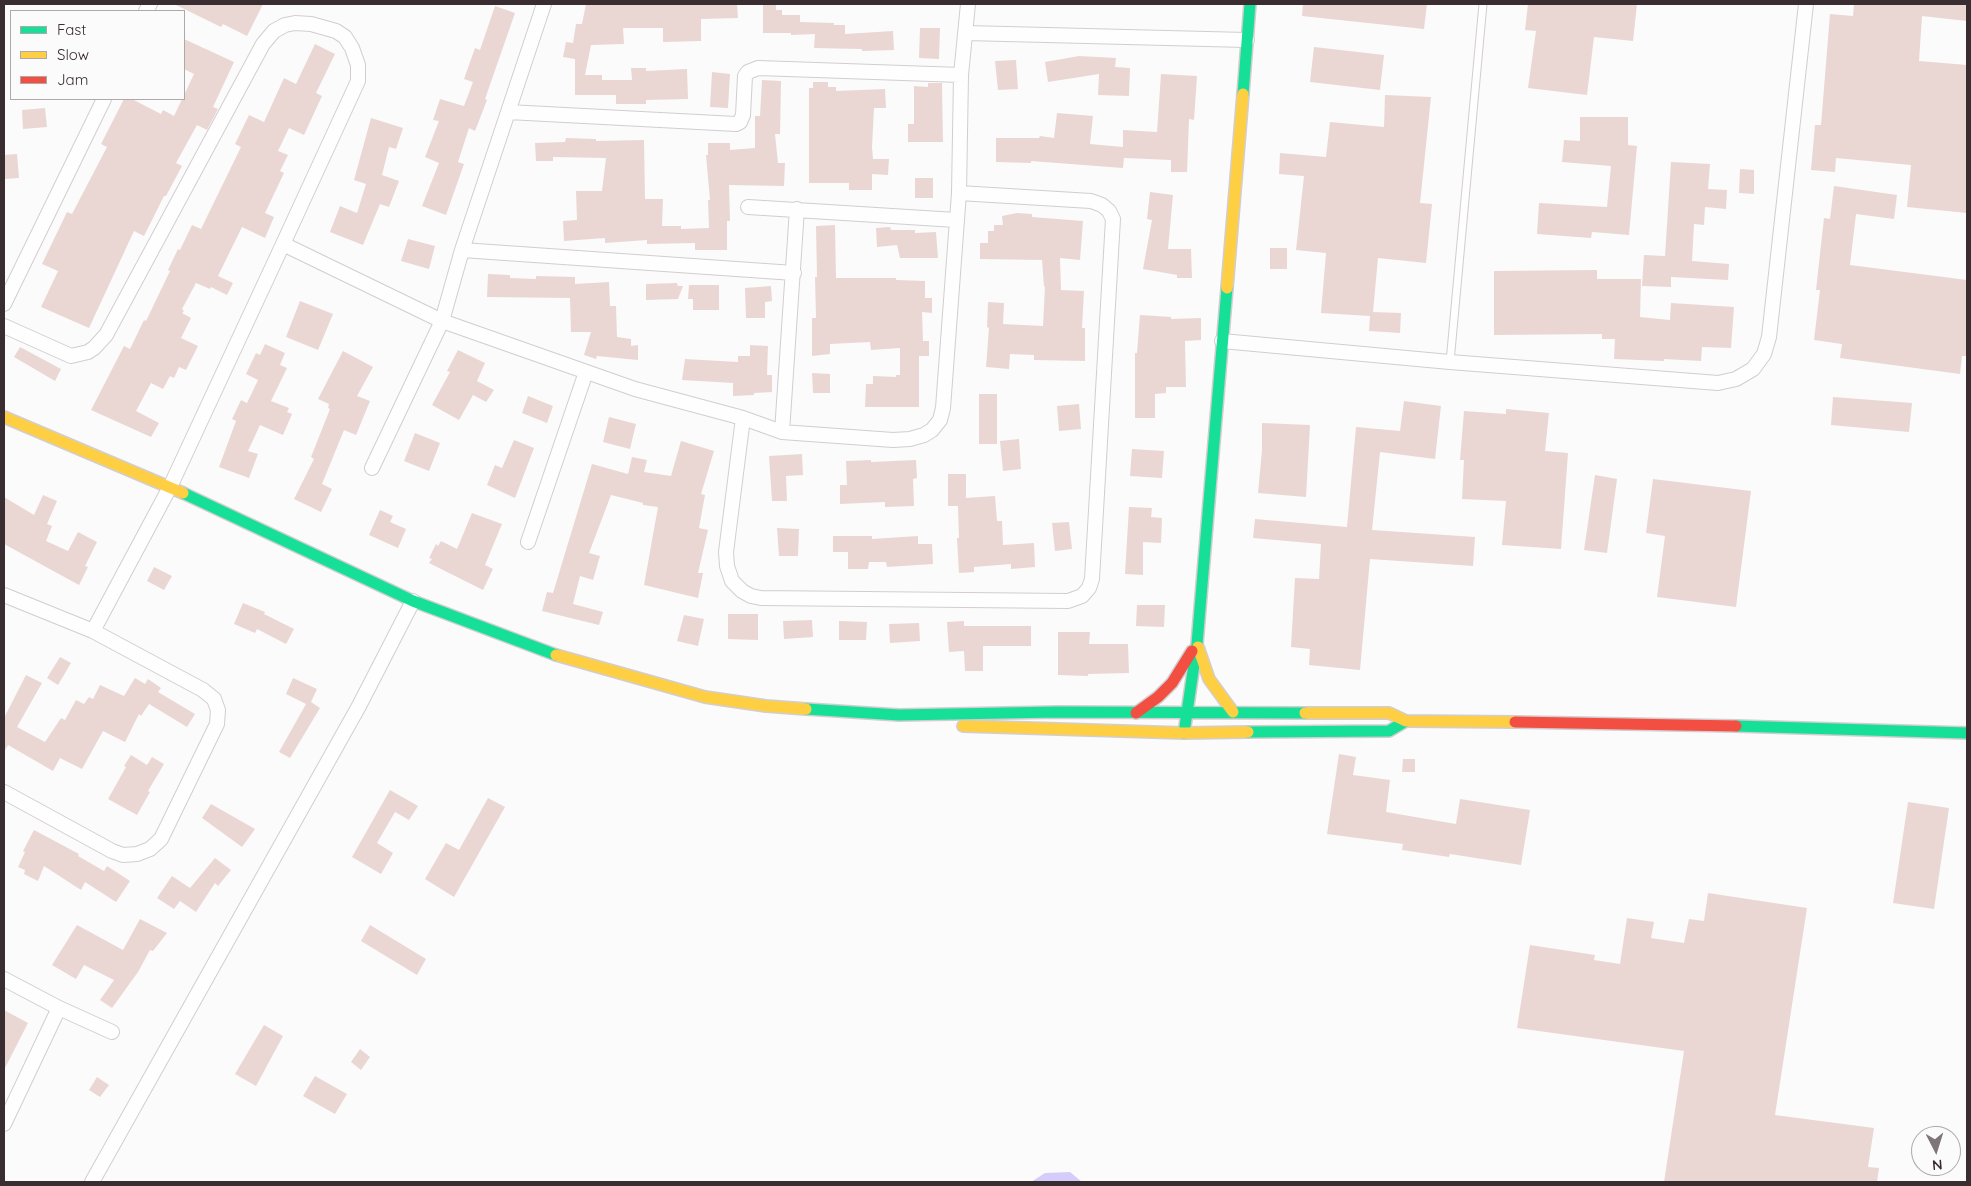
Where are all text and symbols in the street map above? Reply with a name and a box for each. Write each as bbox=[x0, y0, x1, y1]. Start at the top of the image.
legend bbox=[10, 10, 185, 100]
text: Fast bbox=[57, 20, 86, 39]
text: Slow bbox=[57, 45, 89, 64]
text: Jam bbox=[57, 70, 88, 89]
north arrow bbox=[1911, 1126, 1961, 1176]
text: N bbox=[1931, 1156, 1943, 1174]

